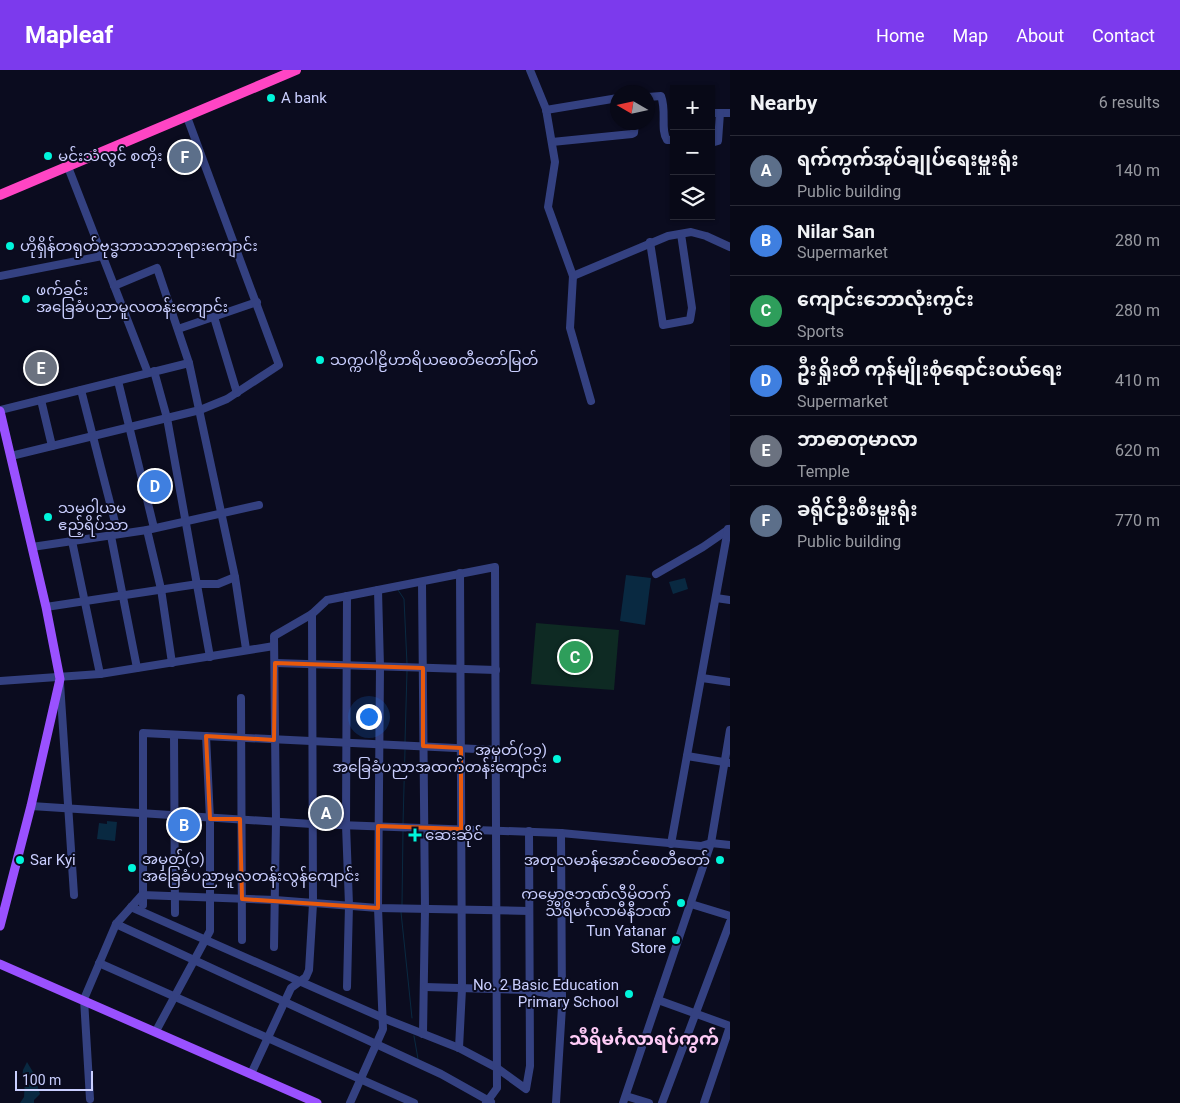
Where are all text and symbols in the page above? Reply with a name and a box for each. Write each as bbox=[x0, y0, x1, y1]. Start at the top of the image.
text: Mapleaf bbox=[25, 21, 113, 49]
text: Home bbox=[876, 25, 925, 46]
text: Map bbox=[953, 25, 988, 46]
text: About bbox=[1016, 25, 1064, 46]
text: Contact bbox=[1092, 25, 1155, 46]
north arrow bbox=[610, 85, 655, 130]
map controls bbox=[670, 85, 715, 220]
button: + bbox=[670, 85, 715, 130]
place label: A bank bbox=[281, 89, 327, 107]
text: Nearby bbox=[750, 91, 817, 115]
marker: A bank bbox=[265, 92, 277, 104]
text: 6 results bbox=[1099, 93, 1160, 112]
button: − bbox=[670, 130, 715, 175]
pin: F bbox=[169, 138, 201, 176]
place label: မင်းသံလွင် စတိုး bbox=[58, 146, 163, 168]
text: ရက်ကွက်အုပ်ချုပ်ရေးမှူးရုံး bbox=[797, 148, 1019, 171]
marker: မင်းသံလွင် စတိုး bbox=[42, 150, 54, 162]
text: A bbox=[761, 161, 771, 180]
text: 140 m bbox=[1115, 161, 1160, 180]
button: layers bbox=[670, 175, 715, 220]
text: Public building bbox=[797, 182, 901, 201]
text: Nilar San bbox=[797, 220, 875, 243]
text: B bbox=[761, 231, 771, 250]
text: 280 m bbox=[1115, 231, 1160, 250]
place label: ဟိုရှိန်တရုတ်ဗုဒ္ဓဘာသာဘုရားကျောင်း bbox=[20, 236, 258, 258]
marker: ဟိုရှိန်တရုတ်ဗုဒ္ဓဘာသာဘုရားကျောင်း bbox=[4, 240, 16, 252]
text: Supermarket bbox=[797, 243, 888, 262]
place label: ဖက်ခင်း အခြေခံပညာမူလတန်းကျောင်း bbox=[36, 280, 228, 319]
text: ကျောင်းဘောလုံးကွင်း bbox=[797, 288, 974, 311]
marker: ဖက်ခင်း အခြေခံပညာမူလတန်းကျောင်း bbox=[20, 293, 32, 305]
text: C bbox=[761, 301, 771, 320]
text: 280 m bbox=[1115, 301, 1160, 320]
text: Sports bbox=[797, 322, 844, 341]
pin: E bbox=[25, 349, 57, 387]
place label: သက္ကပါဠိဟာရိယစေတီတော်မြတ် bbox=[330, 350, 539, 372]
marker: သက္ကပါဠိဟာရိယစေတီတော်မြတ် bbox=[314, 354, 326, 366]
text: ဦးရှိုးတီ ကုန်မျိုးစုံရောင်းဝယ်ရေး bbox=[797, 358, 1062, 381]
text: D bbox=[761, 371, 771, 390]
text: 410 m bbox=[1115, 371, 1160, 390]
text: Supermarket bbox=[797, 392, 888, 411]
text: ဘာဓာတုမာလာ bbox=[797, 428, 918, 451]
text: E bbox=[762, 441, 771, 460]
text: 620 m bbox=[1115, 441, 1160, 460]
text: Temple bbox=[797, 462, 850, 481]
pin: D bbox=[139, 467, 171, 505]
place label: သမဝါယမ ဧည့်ရိပ်သာ bbox=[58, 498, 128, 537]
text: ခရိုင်ဦးစီးမှူးရုံး bbox=[797, 498, 918, 521]
marker: သမဝါယမ ဧည့်ရိပ်သာ bbox=[42, 511, 54, 523]
text: F bbox=[762, 511, 770, 530]
text: 770 m bbox=[1115, 511, 1160, 530]
text: Public building bbox=[797, 532, 901, 551]
pin: C bbox=[559, 638, 591, 676]
your location bbox=[356, 704, 382, 730]
place label: အမှတ်(၁၁) အခြေခံပညာအထက်တန်းကျောင်း bbox=[332, 740, 547, 779]
marker: အမှတ်(၁၁) အခြေခံပညာအထက်တန်းကျောင်း bbox=[551, 753, 563, 765]
pin: A bbox=[310, 794, 342, 832]
pin: B bbox=[168, 806, 200, 844]
place label: ဆေးဆိုင် bbox=[425, 825, 483, 847]
marker: ဆေးဆိုင် bbox=[409, 829, 421, 841]
place label: အမှတ်(၁) အခြေခံပညာမူလတန်းလွန်ကျောင်း bbox=[142, 849, 359, 888]
place label: အတုလမာန်အောင်စေတီတော် bbox=[524, 850, 710, 872]
place label: Sar Kyi bbox=[30, 851, 76, 869]
marker: Sar Kyi bbox=[14, 854, 26, 866]
marker: အတုလမာန်အောင်စေတီတော် bbox=[714, 854, 726, 866]
marker: အမှတ်(၁) အခြေခံပညာမူလတန်းလွန်ကျောင်း bbox=[126, 862, 138, 874]
place label: ကမ္ဘောဇဘဏ်လီမိတက် သီရိမင်္ဂလာမီနီဘဏ် bbox=[521, 884, 671, 923]
marker: ကမ္ဘောဇဘဏ်လီမိတက် သီရိမင်္ဂလာမီနီဘဏ် bbox=[675, 897, 687, 909]
place label: Tun Yatanar Store bbox=[586, 922, 666, 957]
marker: Tun Yatanar Store bbox=[670, 934, 682, 946]
place label: No. 2 Basic Education Primary School bbox=[473, 976, 619, 1011]
marker: No. 2 Basic Education Primary School bbox=[623, 988, 635, 1000]
district label: သီရိမင်္ဂလာရပ်ကွက် bbox=[569, 1027, 719, 1053]
scale bar bbox=[15, 1068, 92, 1091]
text: 100 m bbox=[22, 1072, 61, 1088]

